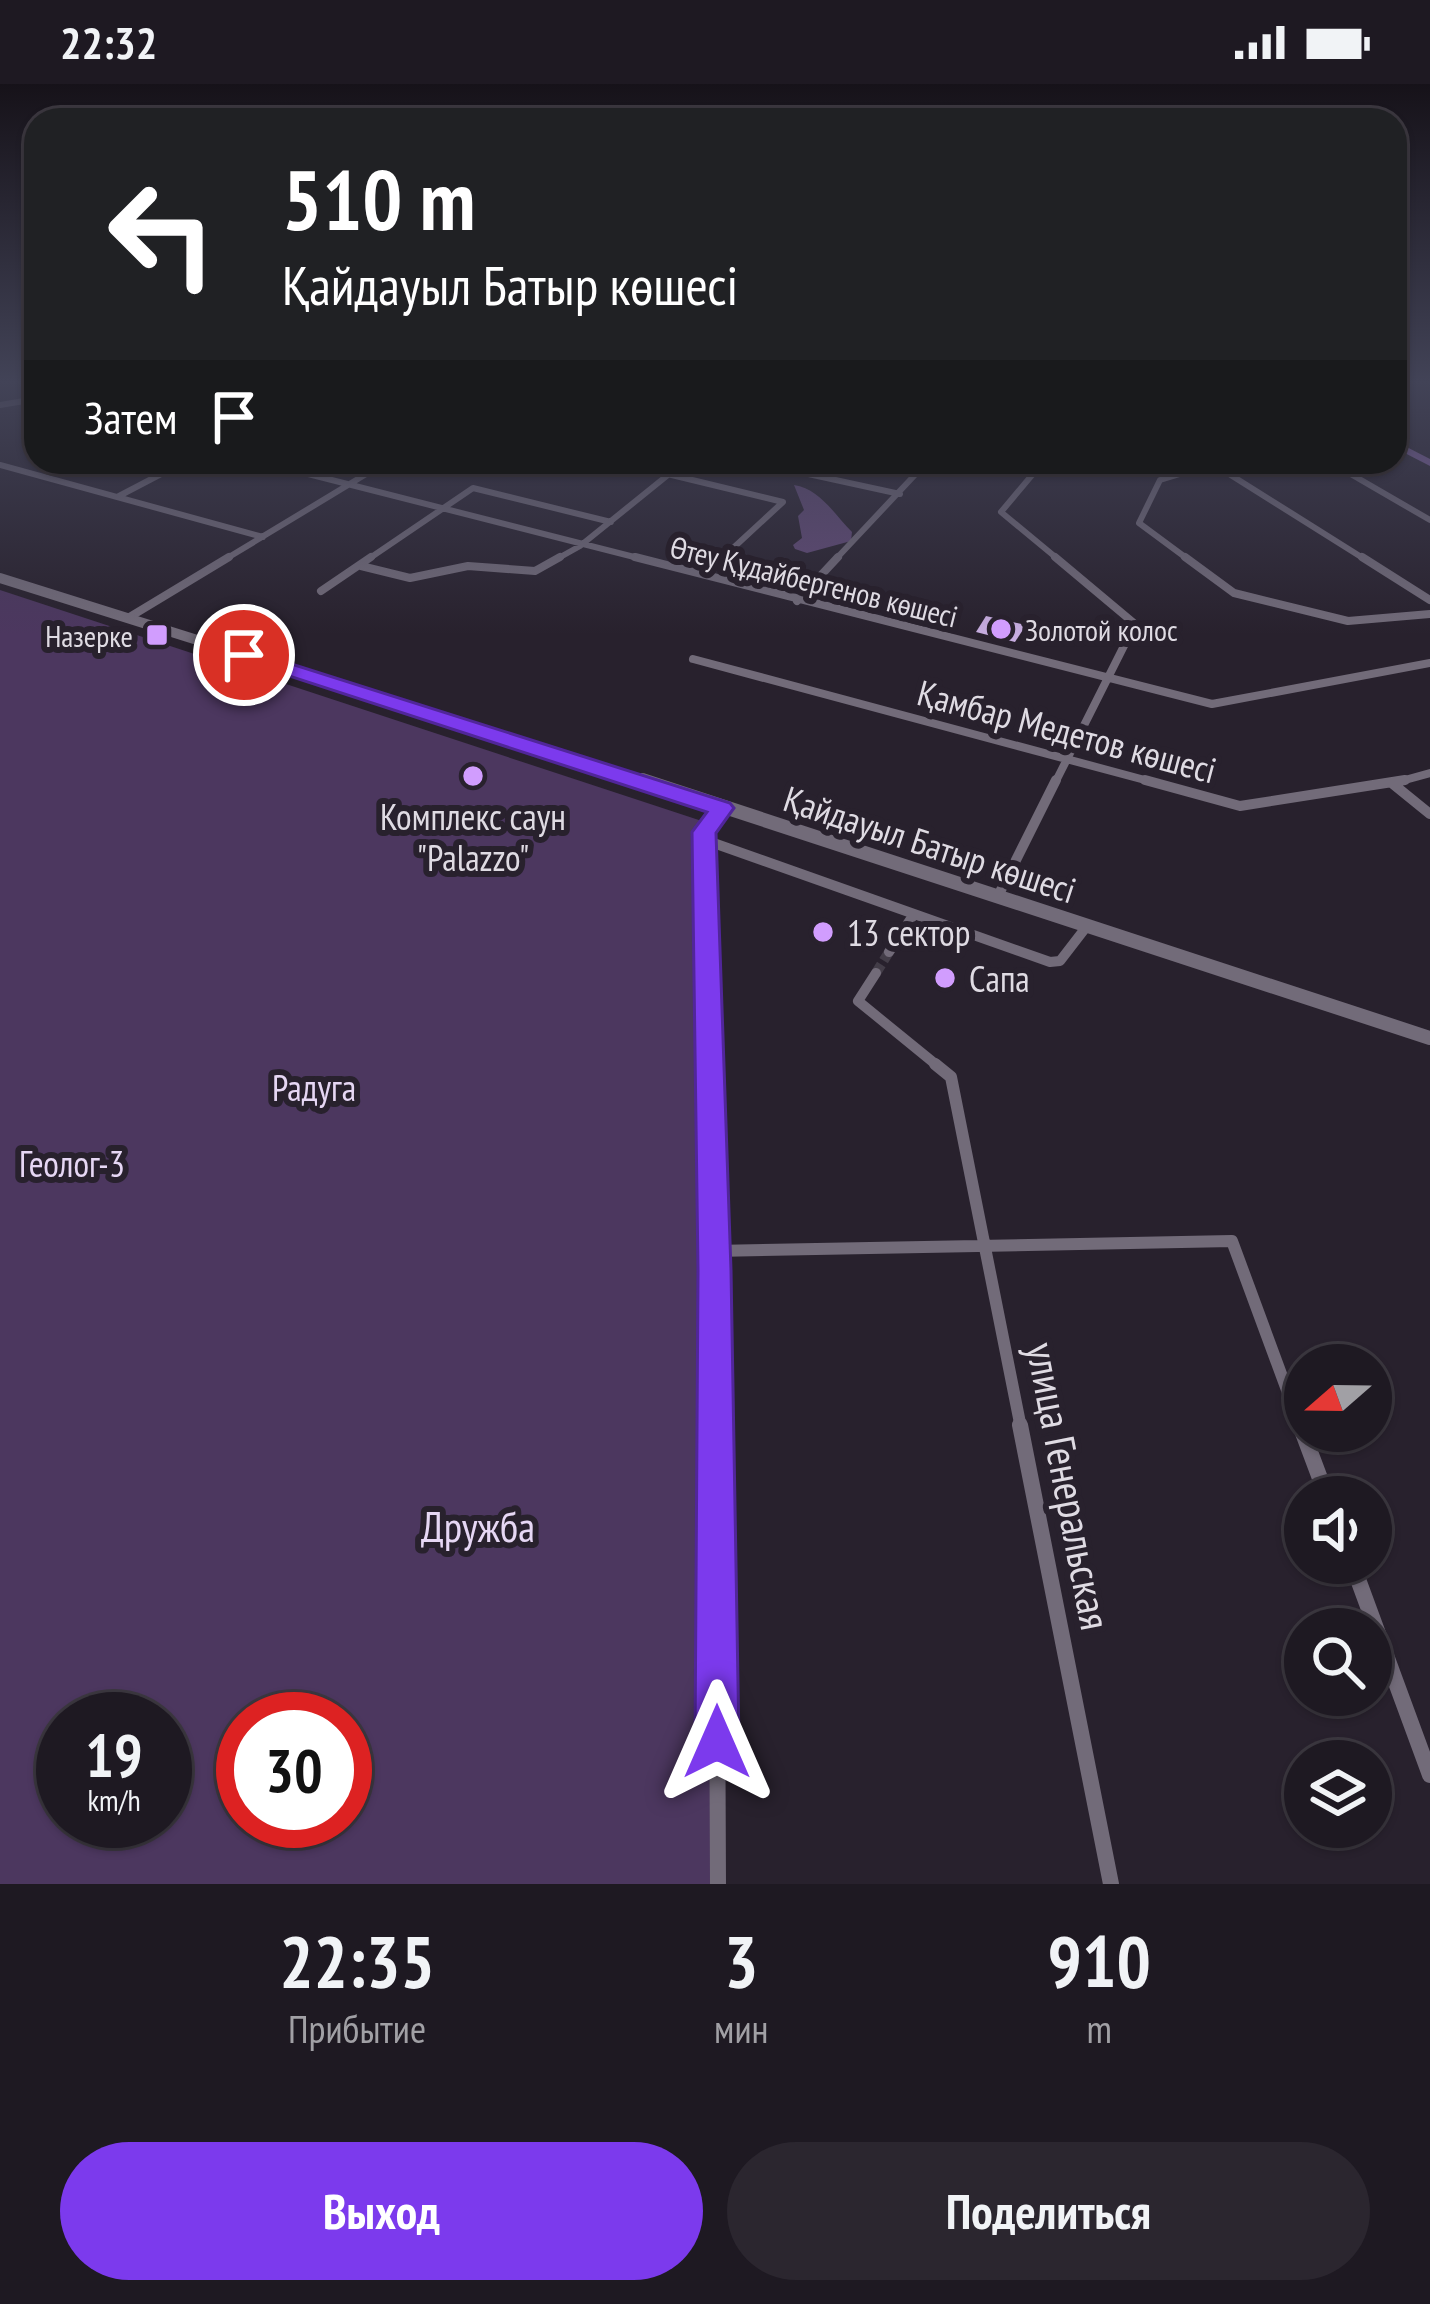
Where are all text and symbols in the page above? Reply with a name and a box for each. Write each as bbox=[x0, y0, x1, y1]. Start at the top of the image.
text: 22:32 bbox=[60, 13, 157, 71]
text: 510 m bbox=[282, 144, 475, 253]
icon: left bbox=[84, 156, 240, 312]
text: Қайдауыл Батыр көшесі bbox=[282, 250, 738, 320]
icon: arrive bbox=[201, 384, 267, 450]
text: Затем bbox=[84, 388, 177, 446]
street label: Өтеу Құдайбергенов көшесі bbox=[666, 526, 962, 636]
pin bbox=[193, 604, 295, 706]
place label: Золотой колос bbox=[1025, 610, 1178, 649]
place label: Назерке bbox=[45, 616, 133, 655]
marker: Золотой колос bbox=[988, 616, 1014, 642]
marker: Назерке bbox=[144, 622, 170, 648]
icon: arrive bbox=[211, 622, 277, 688]
street label: Қамбар Медетов көшесі bbox=[913, 669, 1221, 793]
marker: Комплекс саун "Palazzo" bbox=[460, 763, 486, 789]
street label: Қайдауыл Батыр көшесі bbox=[778, 775, 1082, 913]
place label: Комплекс саун "Palazzo" bbox=[380, 793, 566, 881]
place label: 13 сектор bbox=[847, 909, 970, 956]
marker: 13 сектор bbox=[810, 919, 836, 945]
place label: Сапа bbox=[969, 955, 1030, 1002]
marker: Сапа bbox=[932, 965, 958, 991]
park label: Радуга bbox=[272, 1064, 356, 1111]
park label: Геолог-3 bbox=[19, 1140, 125, 1187]
street label: улица Генеральская bbox=[1014, 1338, 1124, 1634]
north arrow bbox=[1284, 1344, 1392, 1452]
map controls bbox=[1284, 1344, 1392, 1848]
button: sound bbox=[1284, 1476, 1392, 1584]
park label: Дружба bbox=[421, 1499, 535, 1554]
button: search bbox=[1284, 1608, 1392, 1716]
position arrow bbox=[654, 1679, 780, 1805]
speed limit sign: 30 bbox=[216, 1692, 372, 1848]
text: 19 bbox=[85, 1716, 143, 1794]
button: layers bbox=[1284, 1740, 1392, 1848]
text: km/h bbox=[87, 1780, 141, 1819]
text: 22:35 bbox=[279, 1914, 435, 2007]
text: 3 bbox=[724, 1914, 758, 2007]
text: 910 bbox=[1048, 1914, 1151, 2007]
text: Прибытие bbox=[288, 2003, 426, 2054]
text: мин bbox=[714, 2003, 768, 2054]
text: m bbox=[1087, 2003, 1112, 2054]
button: Выход bbox=[60, 2142, 703, 2280]
button: Поделиться bbox=[727, 2142, 1370, 2280]

